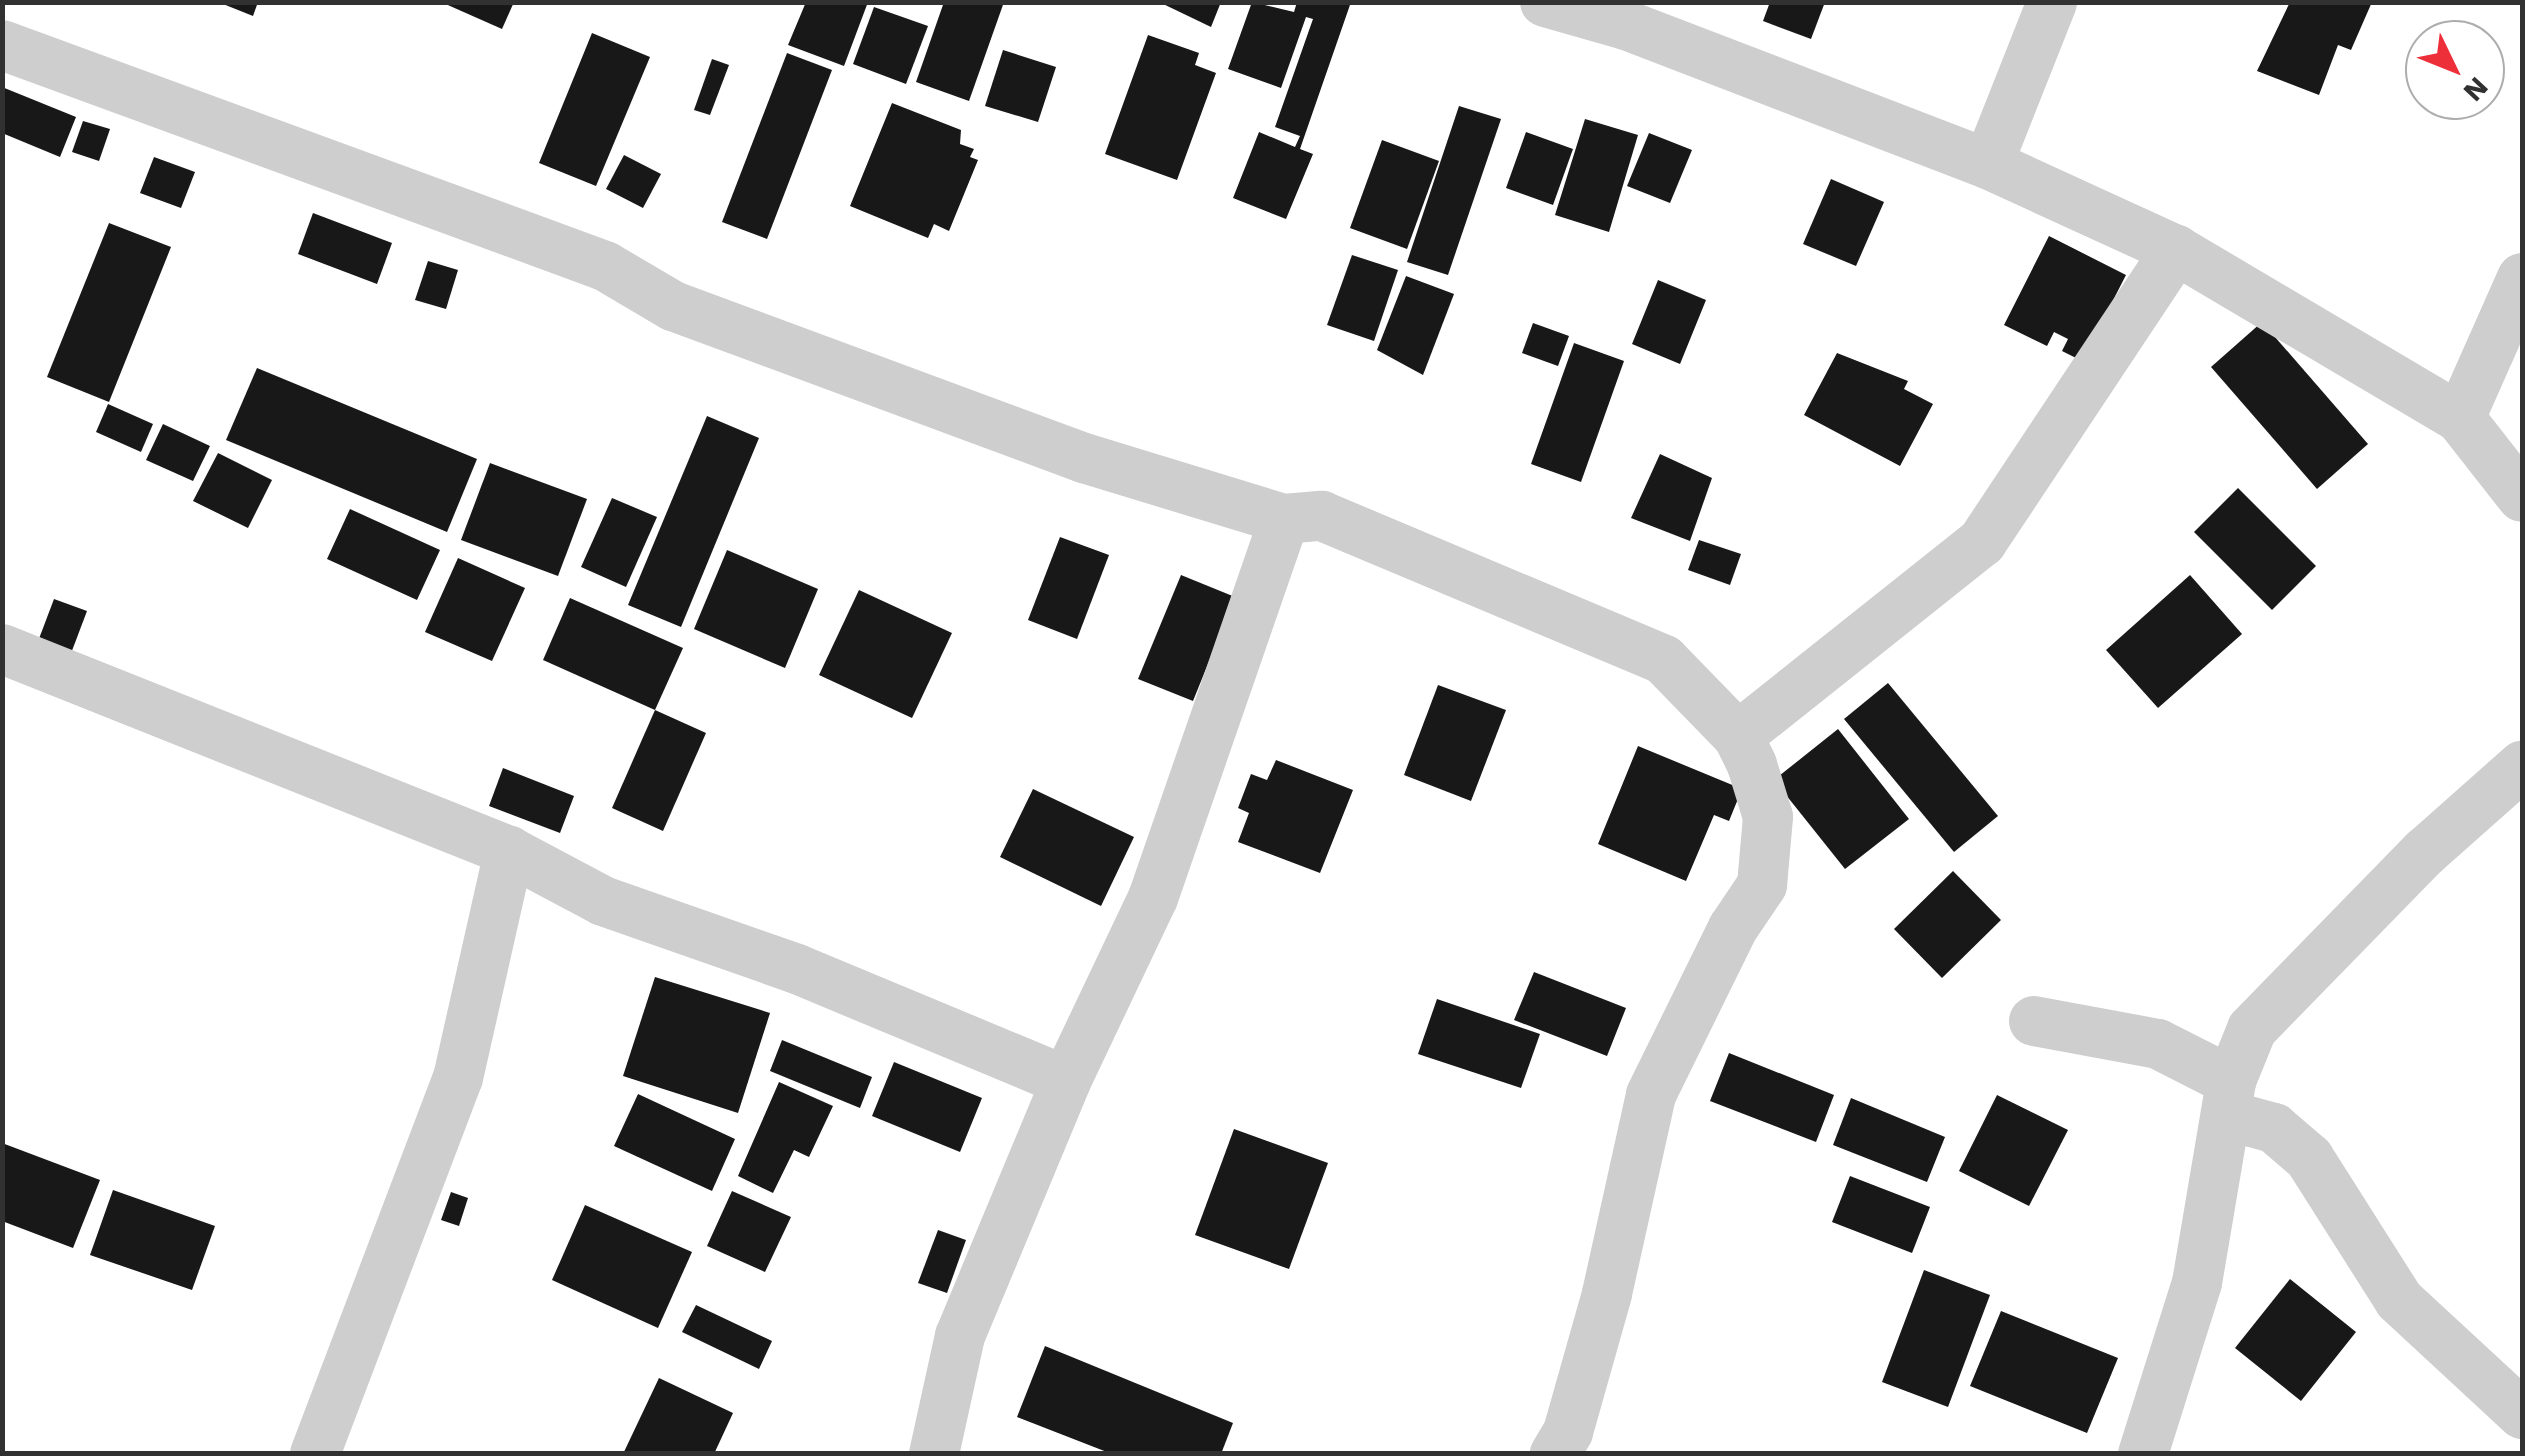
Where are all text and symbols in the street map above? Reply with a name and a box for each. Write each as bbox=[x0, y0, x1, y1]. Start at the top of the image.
north arrow bbox=[2405, 20, 2505, 120]
text: N bbox=[2457, 71, 2495, 108]

